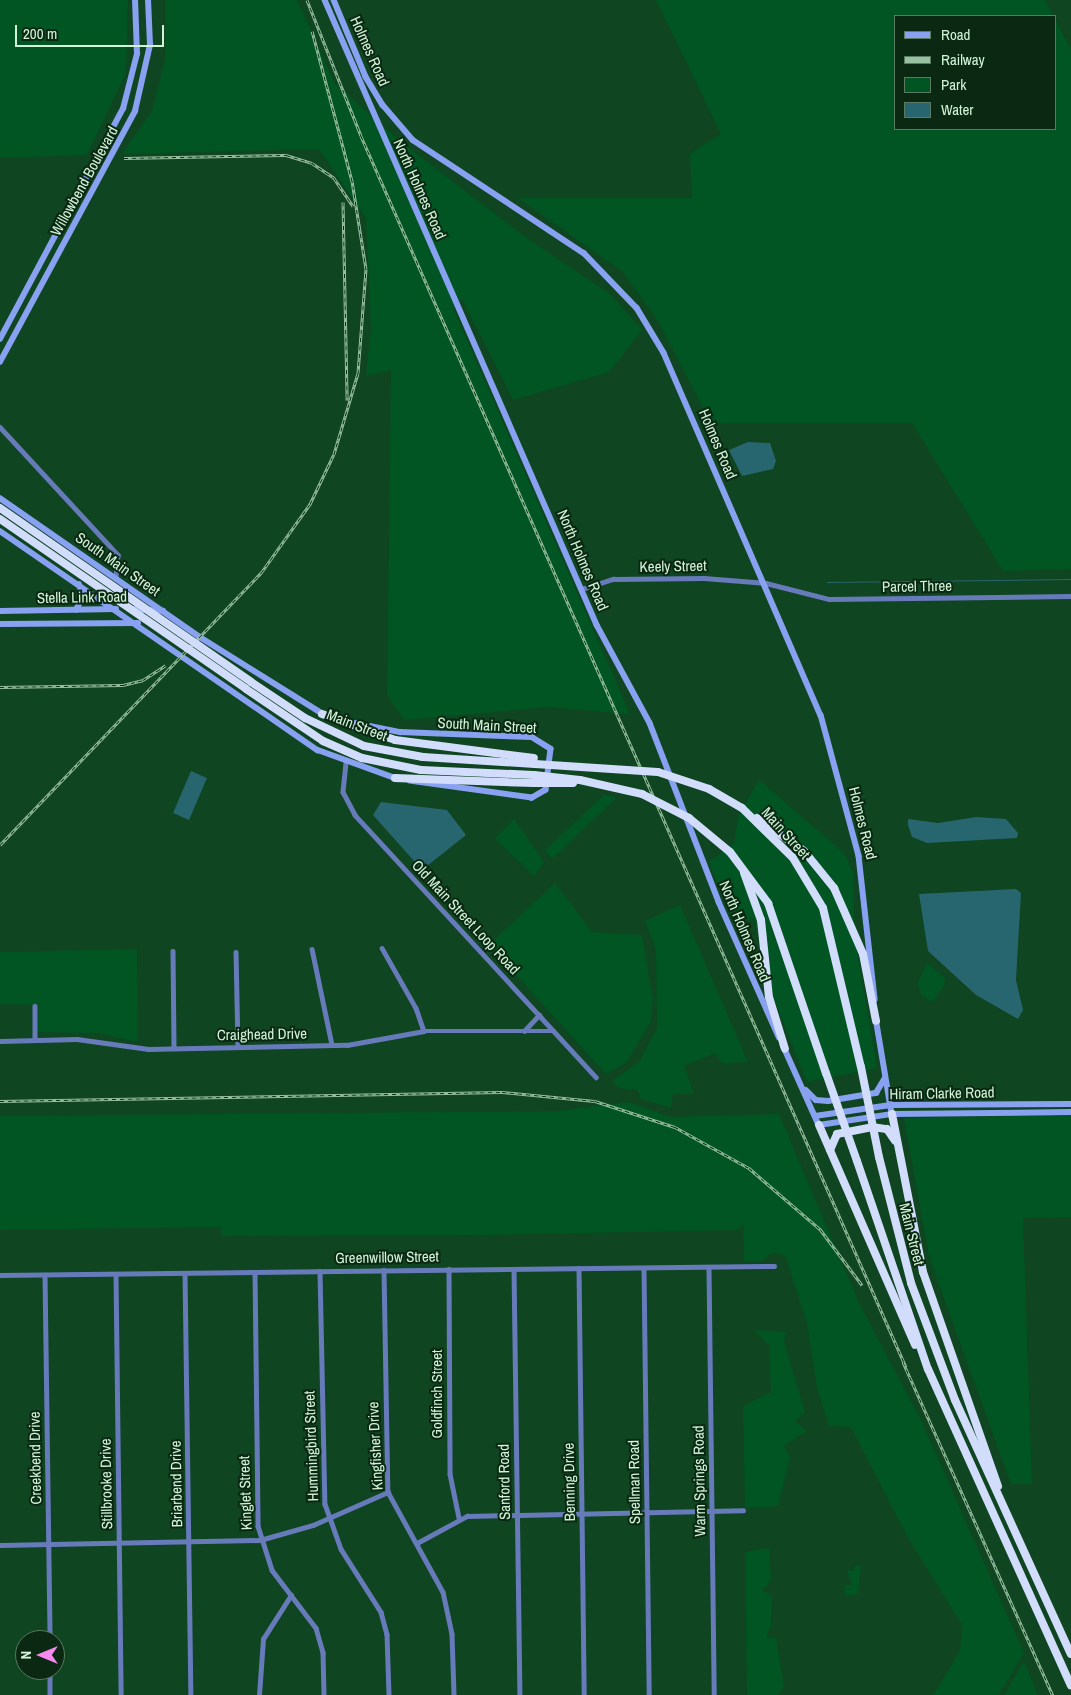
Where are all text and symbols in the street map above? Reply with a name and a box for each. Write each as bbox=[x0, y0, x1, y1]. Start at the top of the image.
street label: Holmes Road bbox=[347, 13, 393, 89]
scale bar bbox=[18, 15, 166, 47]
legend bbox=[894, 15, 1056, 130]
text: 200 m bbox=[23, 23, 57, 44]
text: Road bbox=[941, 24, 970, 45]
text: Railway bbox=[941, 49, 985, 70]
text: Park bbox=[941, 74, 966, 95]
text: Water bbox=[941, 99, 973, 120]
street label: Willowbend Boulevard bbox=[46, 123, 122, 239]
street label: North Holmes Road bbox=[390, 136, 450, 242]
street label: Holmes Road bbox=[695, 406, 741, 482]
street label: North Holmes Road bbox=[554, 507, 612, 613]
street label: South Main Street bbox=[72, 528, 164, 600]
street label: Keely Street bbox=[639, 556, 707, 576]
street label: Parcel Three bbox=[882, 576, 952, 596]
street label: Stella Link Road bbox=[37, 587, 127, 607]
street label: Main Street bbox=[324, 705, 390, 745]
street label: South Main Street bbox=[437, 713, 537, 737]
street label: Holmes Road bbox=[845, 785, 881, 861]
street label: Main Street bbox=[758, 803, 814, 863]
street label: Old Main Street Loop Road bbox=[408, 856, 524, 978]
street label: North Holmes Road bbox=[716, 878, 774, 984]
street label: Craighead Drive bbox=[217, 1024, 307, 1044]
street label: Hiram Clarke Road bbox=[889, 1083, 995, 1103]
street label: Main Street bbox=[896, 1201, 928, 1267]
street label: Greenwillow Street bbox=[335, 1247, 439, 1267]
street label: Goldfinch Street bbox=[428, 1350, 446, 1438]
street label: Hummingbird Street bbox=[300, 1390, 322, 1502]
street label: Kingfisher Drive bbox=[364, 1401, 386, 1491]
street label: Creekbend Drive bbox=[25, 1411, 45, 1505]
street label: Warm Springs Road bbox=[689, 1425, 709, 1537]
street label: Stillbrooke Drive bbox=[96, 1438, 116, 1530]
street label: Briarbend Drive bbox=[166, 1440, 186, 1528]
street label: Spellman Road bbox=[624, 1440, 644, 1524]
street label: Benning Drive bbox=[559, 1443, 579, 1521]
street label: Sanford Road bbox=[494, 1444, 514, 1520]
street label: Kinglet Street bbox=[235, 1455, 255, 1531]
north arrow bbox=[15, 1630, 65, 1680]
text: N bbox=[17, 1651, 35, 1659]

